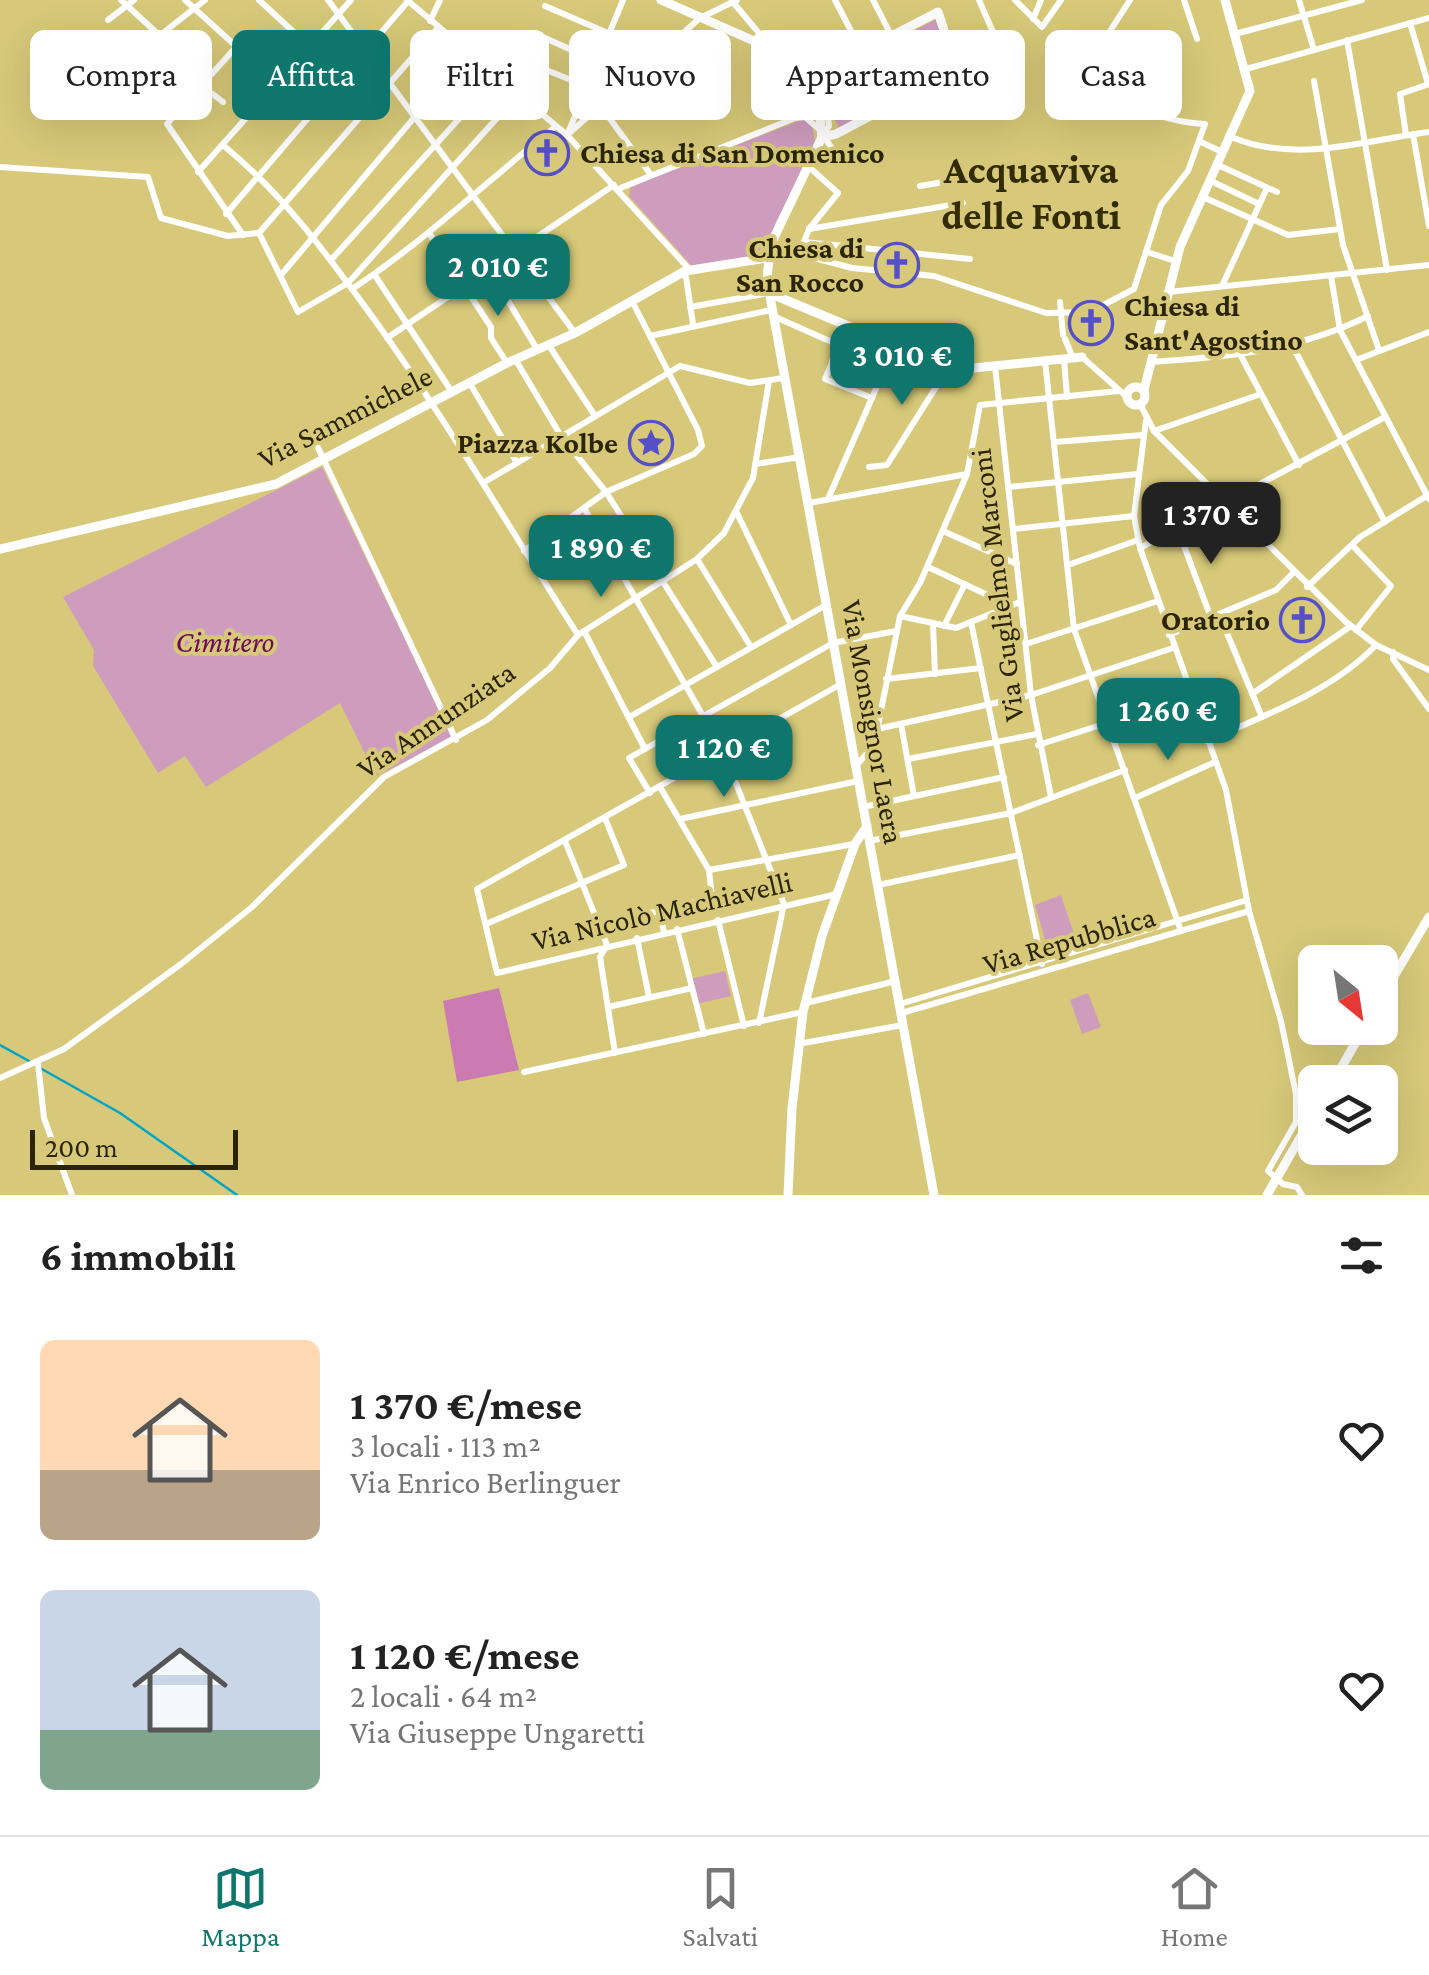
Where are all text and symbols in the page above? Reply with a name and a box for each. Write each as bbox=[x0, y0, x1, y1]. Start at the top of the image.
chip: Compra bbox=[30, 30, 212, 120]
chip: Affitta bbox=[232, 30, 390, 120]
chip: Filtri bbox=[410, 30, 549, 120]
chip: Nuovo bbox=[569, 30, 731, 120]
chip: Appartamento bbox=[751, 30, 1025, 120]
chip: Casa bbox=[1045, 30, 1182, 120]
church icon: Chiesa di San Domenico bbox=[524, 130, 570, 176]
place label: Chiesa di San Domenico bbox=[580, 136, 885, 169]
district label: Acquaviva delle Fonti bbox=[941, 147, 1121, 238]
place label: Chiesa di San Rocco bbox=[736, 231, 864, 298]
pin: 2 010 € bbox=[406, 234, 590, 319]
church icon: Chiesa di San Rocco bbox=[874, 242, 920, 288]
text: 2 010 € bbox=[448, 248, 548, 284]
place label: Chiesa di Sant'Agostino bbox=[1124, 289, 1303, 356]
church icon: Chiesa di Sant'Agostino bbox=[1068, 300, 1114, 346]
pin: 3 010 € bbox=[810, 323, 994, 408]
text: 3 010 € bbox=[852, 337, 952, 373]
street label: Via Sammichele bbox=[252, 359, 437, 475]
place icon: Piazza Kolbe bbox=[628, 420, 674, 466]
place label: Piazza Kolbe bbox=[457, 426, 618, 459]
street label: Via Guglielmo Marconi bbox=[963, 446, 1031, 723]
pin: 1 370 € bbox=[1119, 482, 1303, 567]
text: 1 370 € bbox=[1164, 496, 1258, 532]
pin: 1 890 € bbox=[509, 515, 693, 600]
text: 1 890 € bbox=[551, 529, 651, 565]
street label: Via Monsignor Laera bbox=[835, 597, 911, 847]
church icon: Oratorio bbox=[1279, 597, 1325, 643]
place label: Oratorio bbox=[1161, 603, 1270, 636]
park label: Cimitero bbox=[176, 625, 274, 658]
street label: Via Annunziata bbox=[350, 655, 521, 785]
pin: 1 260 € bbox=[1076, 678, 1260, 763]
text: 1 260 € bbox=[1119, 692, 1217, 728]
pin: 1 120 € bbox=[632, 715, 816, 800]
text: 1 120 € bbox=[678, 729, 771, 765]
street label: Via Nicolò Machiavelli bbox=[528, 864, 795, 957]
street label: Via Repubblica bbox=[979, 899, 1159, 981]
north arrow bbox=[1298, 945, 1398, 1045]
map controls bbox=[1298, 945, 1398, 1165]
button: layers bbox=[1298, 1065, 1398, 1165]
scale bar bbox=[30, 1125, 238, 1170]
text: 200 m bbox=[45, 1132, 118, 1163]
icon: filters bbox=[1334, 1228, 1389, 1283]
text: 6 immobili bbox=[40, 1232, 236, 1279]
icon: home bbox=[120, 1380, 240, 1500]
text: 1 370 €/mese bbox=[350, 1381, 582, 1428]
icon: heart bbox=[1334, 1413, 1389, 1468]
text: 3 locali · 113 m² bbox=[350, 1428, 541, 1464]
text: Via Enrico Berlinguer bbox=[350, 1464, 621, 1500]
icon: home bbox=[120, 1630, 240, 1750]
text: 1 120 €/mese bbox=[350, 1631, 579, 1678]
icon: heart bbox=[1334, 1663, 1389, 1718]
text: 2 locali · 64 m² bbox=[350, 1678, 537, 1714]
text: Via Giuseppe Ungaretti bbox=[350, 1714, 645, 1750]
tab: Mappa bbox=[201, 1861, 280, 1952]
tab: Salvati bbox=[682, 1861, 758, 1952]
tab: Home bbox=[1161, 1861, 1228, 1952]

